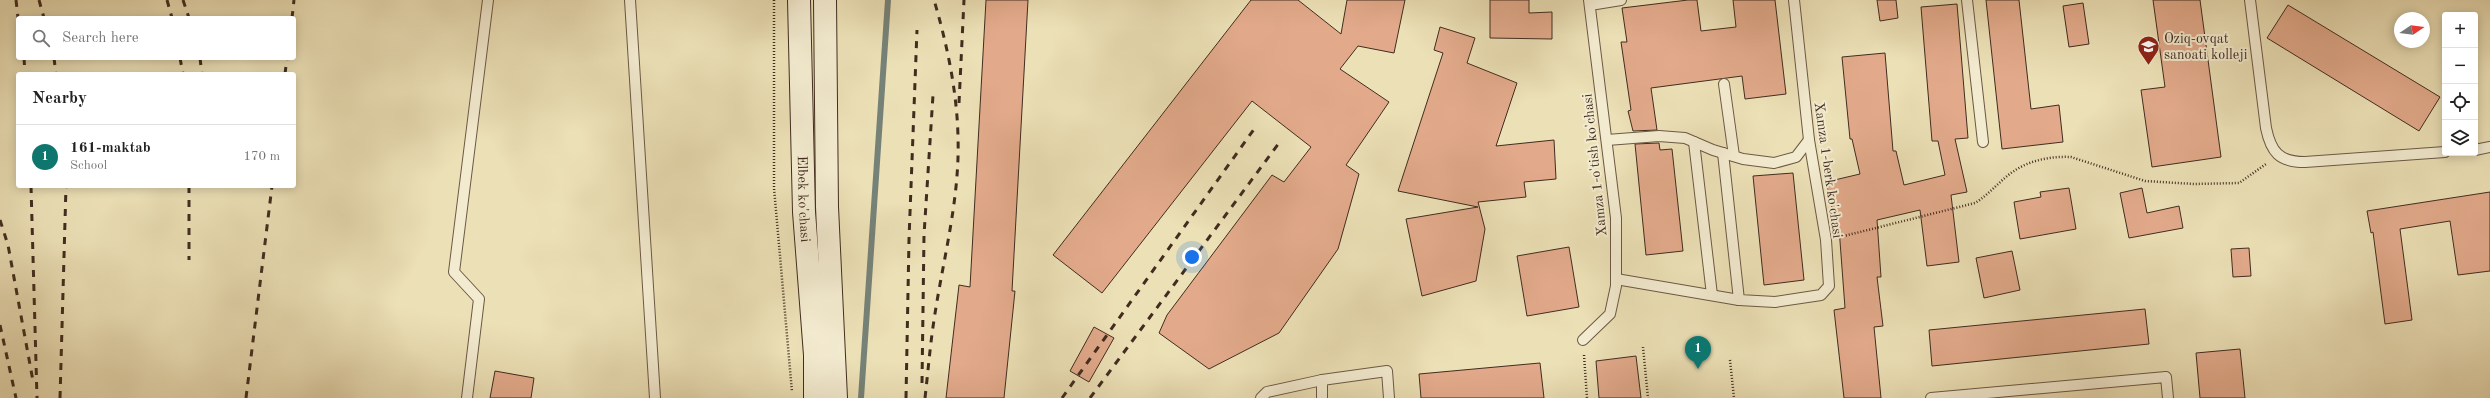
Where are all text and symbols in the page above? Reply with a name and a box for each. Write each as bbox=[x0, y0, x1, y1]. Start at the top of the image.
north arrow bbox=[2394, 12, 2430, 48]
map controls bbox=[2442, 12, 2478, 156]
button: + bbox=[2442, 12, 2478, 48]
search box bbox=[16, 16, 296, 60]
icon: search bbox=[30, 27, 52, 49]
text: Search here bbox=[62, 31, 139, 46]
place label: Oziq-ovqat sanoati kolleji bbox=[2164, 32, 2248, 62]
school or university icon: Oziq-ovqat sanoati kolleji bbox=[2136, 33, 2162, 66]
button: − bbox=[2442, 48, 2478, 84]
button: locate bbox=[2442, 84, 2478, 120]
text: Nearby bbox=[32, 90, 87, 107]
street label: Xamza 1-o'tish ko'chasi bbox=[1581, 93, 1609, 237]
street label: Xamza 1-berk ko'chasi bbox=[1812, 101, 1845, 239]
button: layers bbox=[2442, 120, 2478, 156]
text: 161-maktab bbox=[70, 141, 151, 156]
text: 1 bbox=[41, 150, 49, 163]
text: 170 m bbox=[243, 150, 280, 163]
street label: Elbek ko'chasi bbox=[795, 156, 812, 243]
text: School bbox=[70, 159, 107, 172]
your location bbox=[1182, 247, 1202, 267]
pin: 1 bbox=[1685, 336, 1711, 369]

